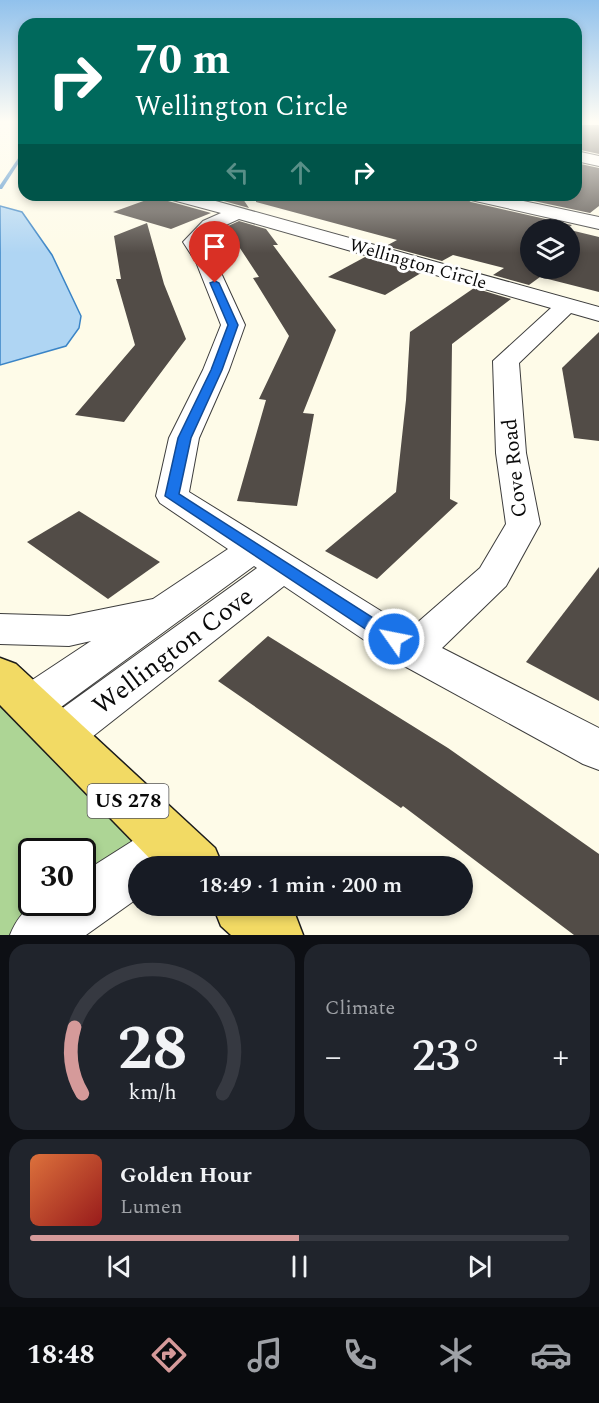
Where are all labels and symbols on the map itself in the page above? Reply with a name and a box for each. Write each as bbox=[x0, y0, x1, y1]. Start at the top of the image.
pin bbox=[189, 221, 240, 283]
street label: Wellington Circle bbox=[346, 231, 490, 297]
street label: Cove Road bbox=[494, 417, 536, 519]
street label: Wellington Cove bbox=[84, 577, 262, 725]
position arrow bbox=[362, 607, 426, 671]
road number: US 278 bbox=[88, 784, 168, 818]
speed limit sign: 30 bbox=[18, 838, 96, 916]

